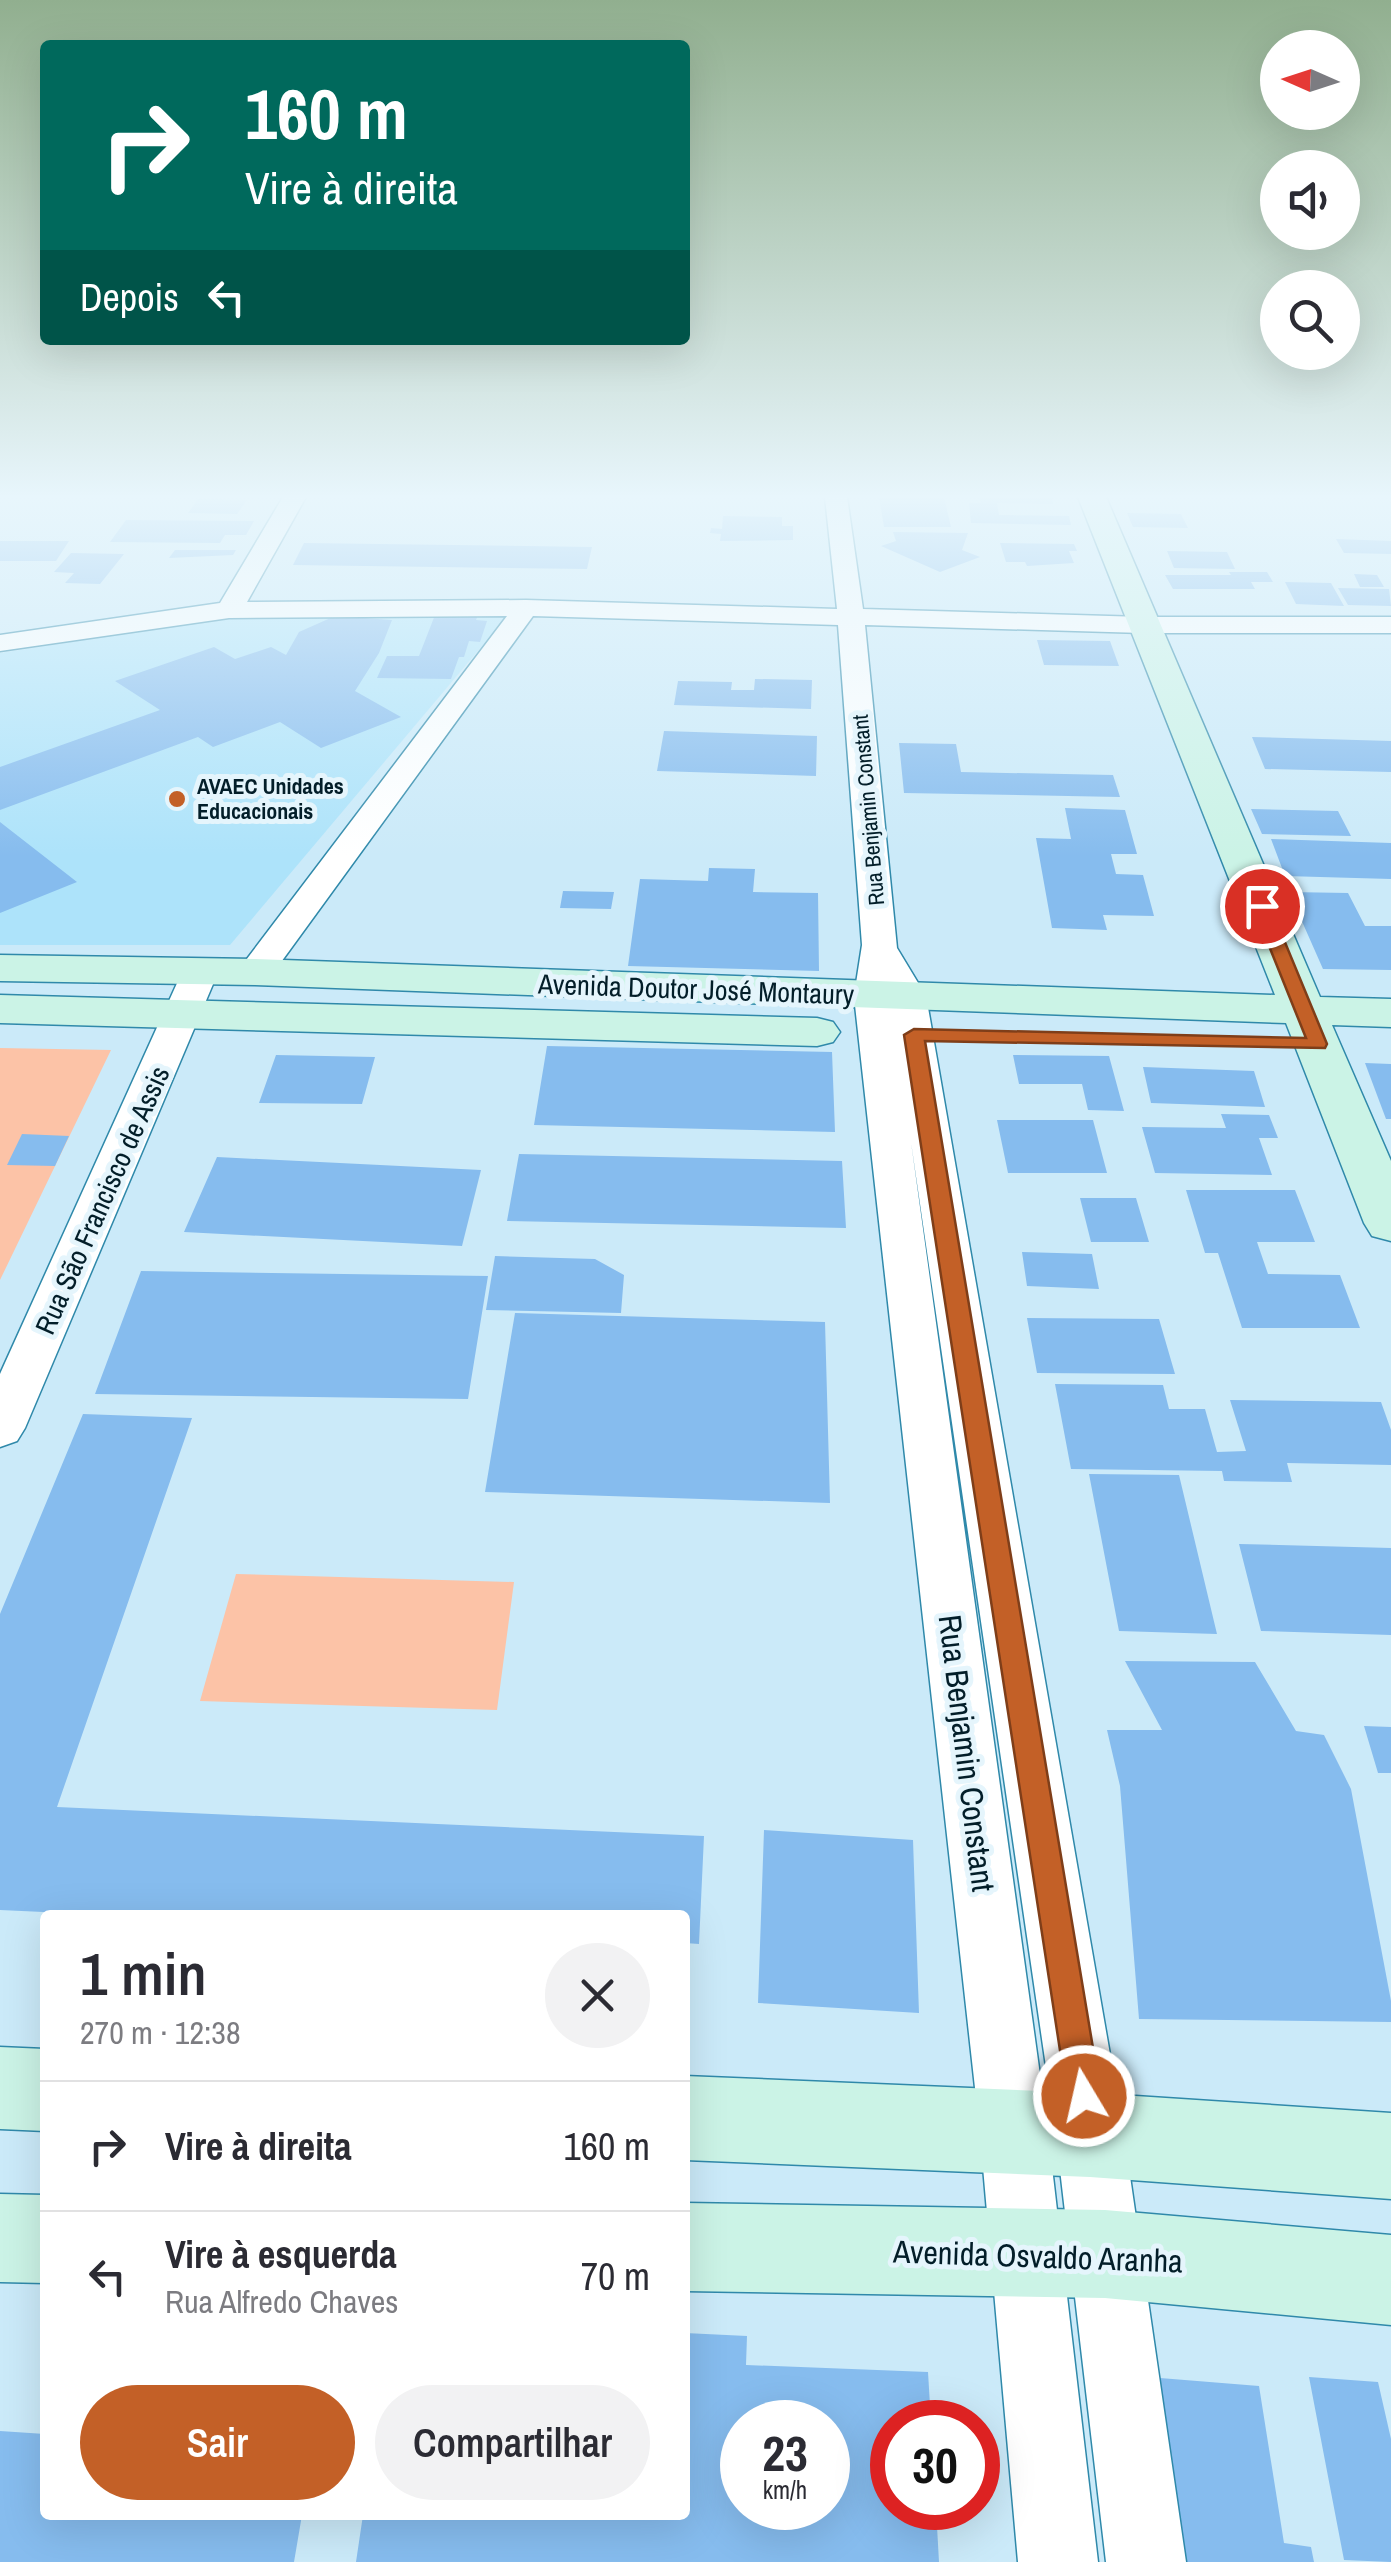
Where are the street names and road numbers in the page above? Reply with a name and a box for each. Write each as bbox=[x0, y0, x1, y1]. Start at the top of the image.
street label: Rua Benjamin Constant bbox=[845, 713, 891, 907]
street label: Avenida Doutor José Montaury bbox=[536, 964, 855, 1014]
street label: Rua São Francisco de Assis bbox=[26, 1060, 178, 1340]
street label: Rua Benjamin Constant bbox=[929, 1612, 1005, 1894]
street label: Avenida Osvaldo Aranha bbox=[891, 2229, 1184, 2283]

